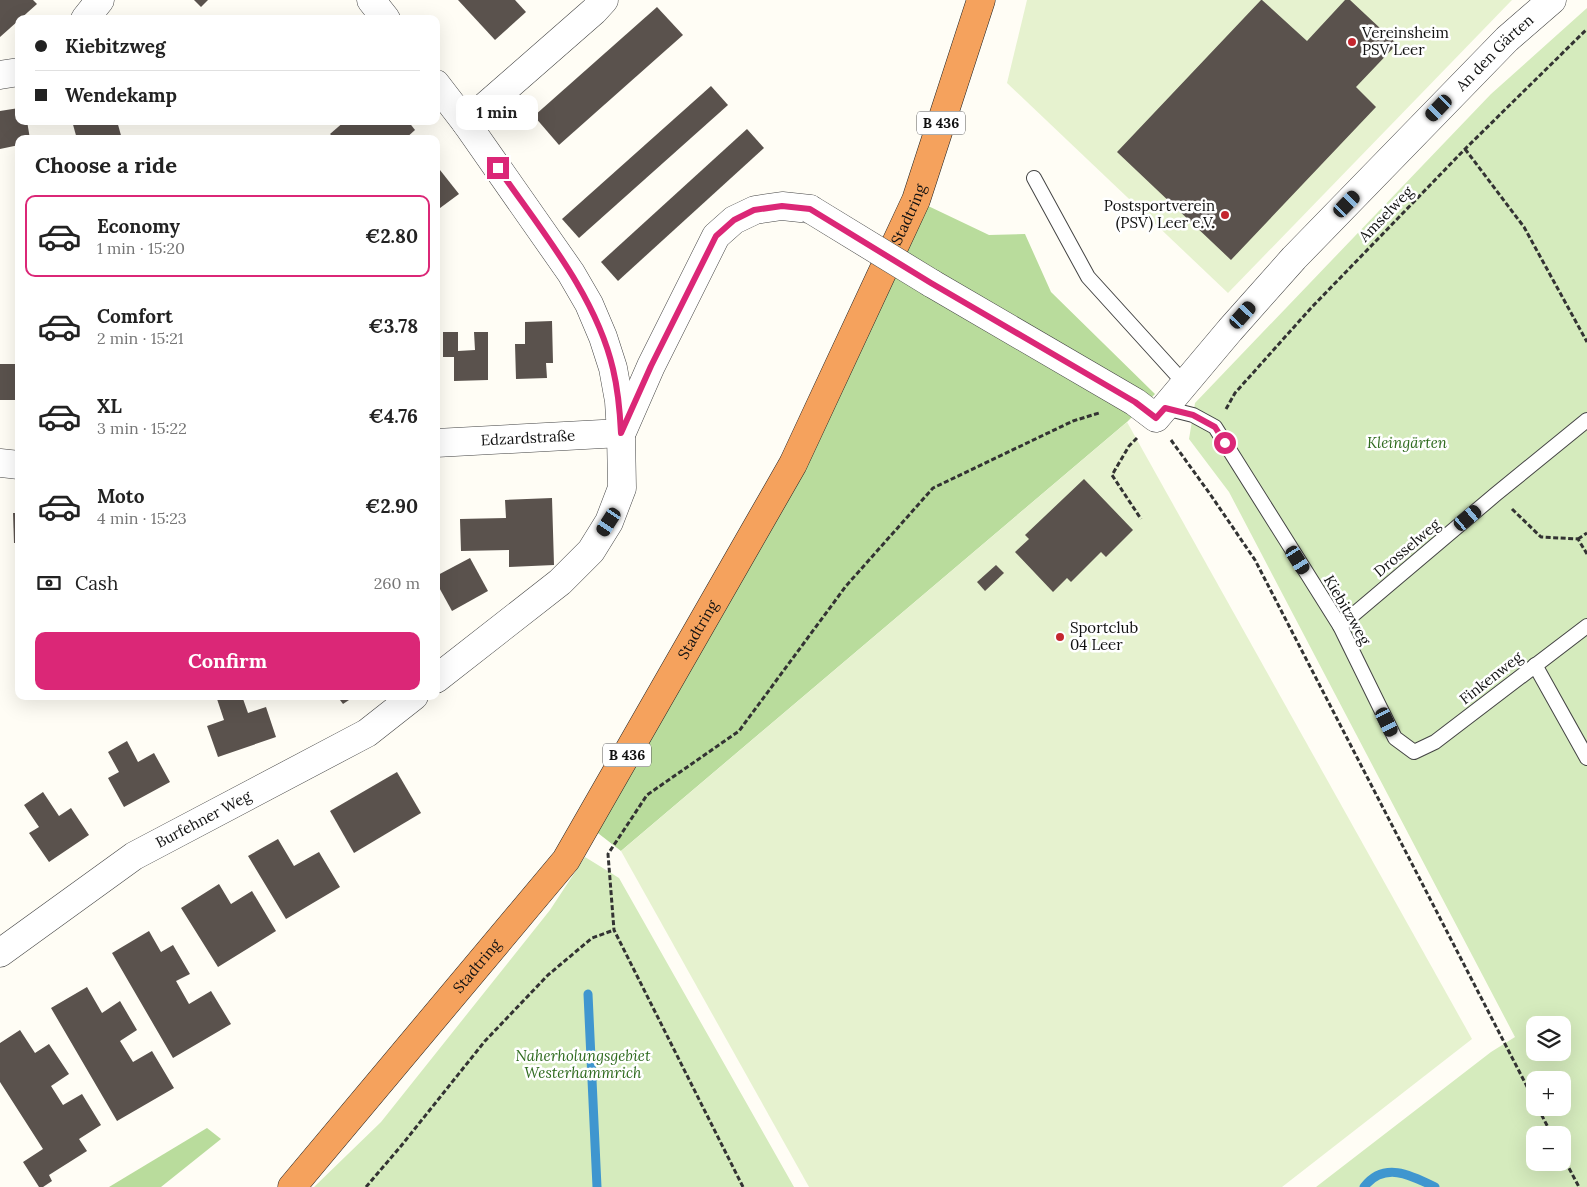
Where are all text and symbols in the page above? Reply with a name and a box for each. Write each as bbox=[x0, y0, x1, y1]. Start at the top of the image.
street label: An den Gärten bbox=[1451, 10, 1537, 96]
place label: Vereinsheim PSV Leer bbox=[1361, 23, 1449, 59]
text: Kiebitzweg bbox=[65, 34, 166, 58]
marker: Vereinsheim PSV Leer bbox=[1346, 36, 1358, 48]
text: Wendekamp bbox=[65, 83, 177, 107]
car bbox=[1423, 92, 1454, 124]
callout: 1 min bbox=[457, 96, 539, 130]
text: 1 min bbox=[477, 102, 517, 122]
road number: B 436 bbox=[917, 112, 965, 134]
text: Choose a ride bbox=[35, 151, 177, 179]
route end bbox=[487, 157, 509, 179]
street label: Stadtring bbox=[886, 181, 930, 248]
street label: Amselweg bbox=[1354, 181, 1417, 246]
car bbox=[1331, 188, 1362, 220]
place label: Postsportverein (PSV) Leer e.V. bbox=[1104, 196, 1215, 233]
marker: Postsportverein (PSV) Leer e.V. bbox=[1219, 209, 1231, 221]
icon: car bbox=[37, 214, 82, 259]
text: Economy bbox=[97, 214, 180, 238]
text: €2.80 bbox=[365, 224, 418, 248]
text: 1 min · 15:20 bbox=[97, 238, 185, 258]
car bbox=[1227, 299, 1258, 331]
icon: car bbox=[37, 304, 82, 349]
text: Comfort bbox=[97, 304, 173, 328]
text: €3.78 bbox=[368, 314, 418, 338]
text: 2 min · 15:21 bbox=[97, 328, 184, 348]
icon: car bbox=[37, 394, 82, 439]
text: XL bbox=[97, 394, 122, 418]
text: €4.76 bbox=[369, 404, 418, 428]
text: 3 min · 15:22 bbox=[97, 418, 187, 438]
street label: Edzardstraße bbox=[480, 426, 575, 450]
route start bbox=[1214, 432, 1236, 454]
park label: Kleingärten bbox=[1367, 433, 1448, 452]
icon: car bbox=[37, 484, 82, 529]
text: Moto bbox=[97, 484, 144, 508]
text: €2.90 bbox=[365, 494, 418, 518]
car bbox=[1451, 503, 1484, 533]
car bbox=[594, 505, 623, 539]
text: 4 min · 15:23 bbox=[97, 508, 187, 528]
street label: Drosselweg bbox=[1370, 514, 1444, 581]
car bbox=[1283, 543, 1312, 577]
icon: cash bbox=[35, 569, 63, 597]
text: Cash bbox=[75, 571, 118, 595]
street label: Kiebitzweg bbox=[1320, 571, 1375, 649]
text: 260 m bbox=[374, 573, 420, 593]
street label: Stadtring bbox=[673, 596, 722, 662]
place label: Sportclub 04 Leer bbox=[1070, 618, 1139, 654]
marker: Sportclub 04 Leer bbox=[1054, 631, 1066, 643]
button: Confirm bbox=[35, 632, 420, 690]
street label: Finkenweg bbox=[1455, 647, 1527, 708]
car bbox=[1373, 705, 1400, 739]
road number: B 436 bbox=[603, 744, 651, 766]
street label: Burfehner Weg bbox=[152, 786, 255, 852]
street label: Stadtring bbox=[448, 934, 505, 997]
map controls bbox=[1526, 1016, 1571, 1171]
button: layers bbox=[1526, 1016, 1571, 1061]
park label: Naherholungsgebiet Westerhammrich bbox=[516, 1046, 651, 1082]
button: + bbox=[1526, 1071, 1571, 1116]
button: − bbox=[1526, 1126, 1571, 1171]

